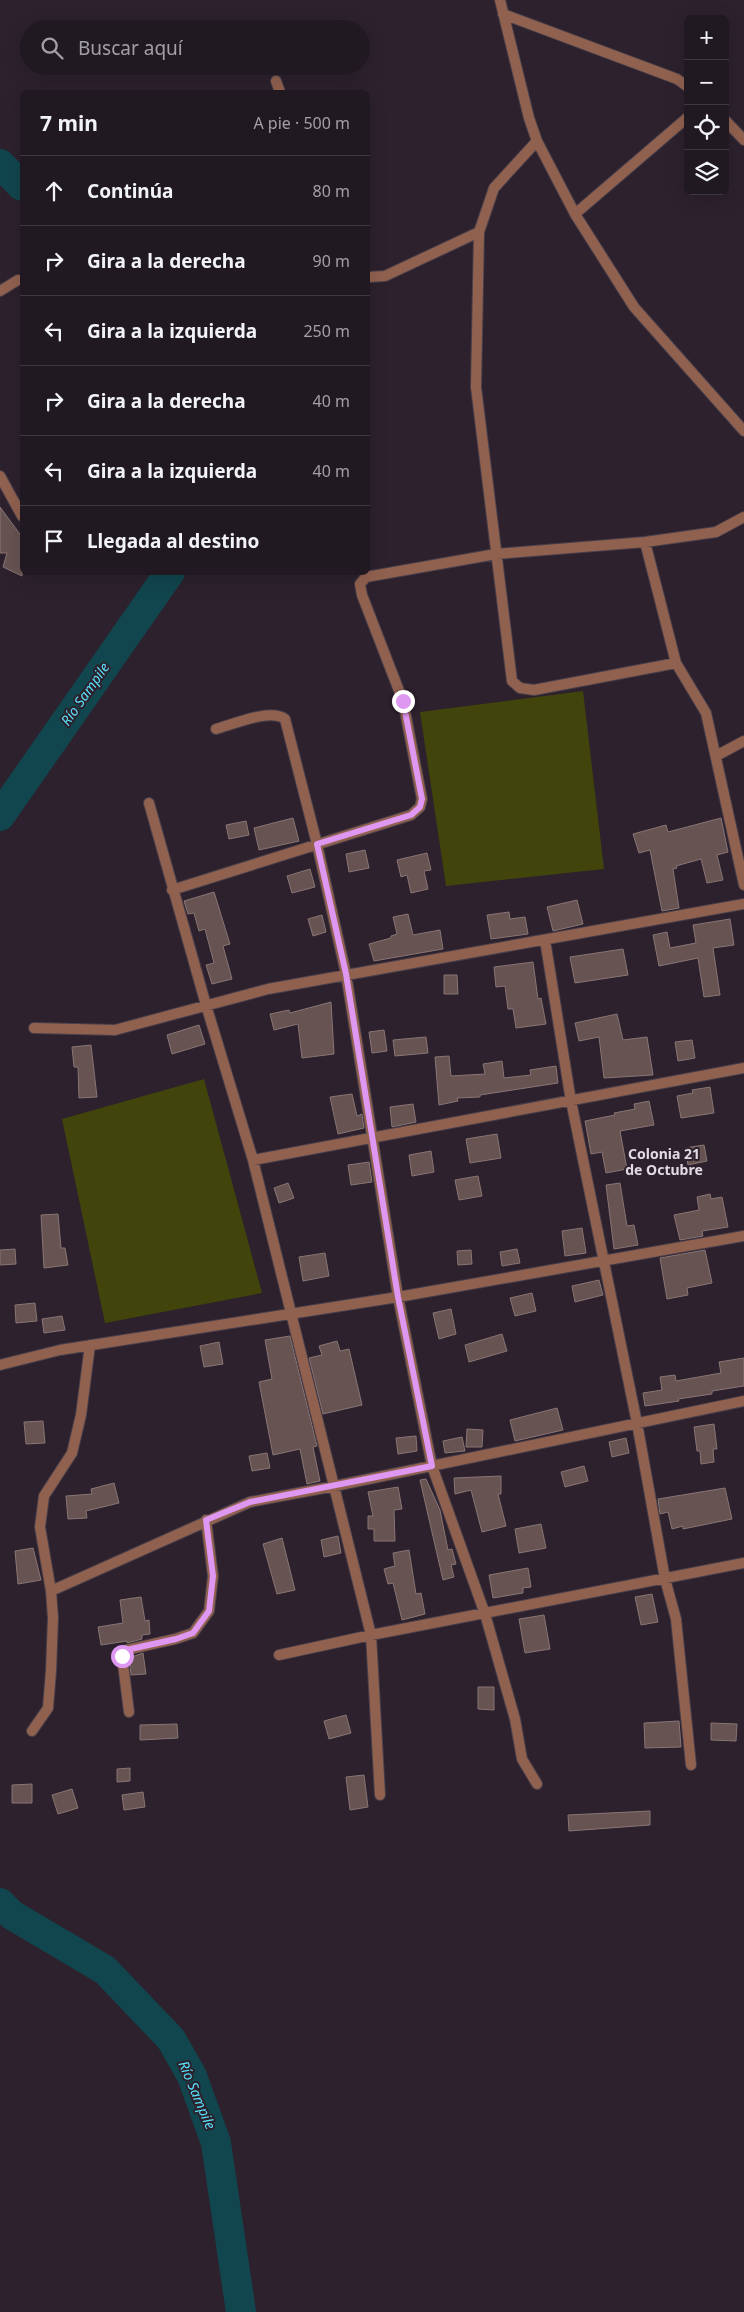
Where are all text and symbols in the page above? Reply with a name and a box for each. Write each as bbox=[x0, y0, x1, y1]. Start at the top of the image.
map controls bbox=[684, 15, 729, 195]
button: + bbox=[684, 15, 729, 60]
search box bbox=[20, 20, 370, 75]
icon: search bbox=[38, 34, 66, 62]
text: Buscar aquí bbox=[78, 35, 183, 61]
button: − bbox=[684, 60, 729, 105]
button: locate bbox=[684, 105, 729, 150]
text: 7 min bbox=[40, 109, 98, 137]
text: A pie · 500 m bbox=[253, 112, 350, 134]
button: layers bbox=[684, 150, 729, 195]
icon: ahead bbox=[40, 177, 68, 205]
text: Continúa bbox=[87, 178, 173, 204]
text: 80 m bbox=[313, 180, 350, 202]
icon: right bbox=[40, 247, 68, 275]
text: Gira a la derecha bbox=[87, 248, 246, 274]
text: 90 m bbox=[313, 250, 350, 272]
icon: left bbox=[40, 317, 68, 345]
text: Gira a la izquierda bbox=[87, 318, 257, 344]
text: 250 m bbox=[303, 320, 350, 342]
icon: right bbox=[40, 387, 68, 415]
text: Gira a la derecha bbox=[87, 388, 246, 414]
text: 40 m bbox=[313, 390, 350, 412]
icon: left bbox=[40, 457, 68, 485]
text: Gira a la izquierda bbox=[87, 458, 257, 484]
text: 40 m bbox=[313, 460, 350, 482]
icon: arrive bbox=[40, 527, 68, 555]
text: Llegada al destino bbox=[87, 528, 259, 554]
water label: Río Sampile bbox=[56, 658, 113, 729]
route end bbox=[392, 690, 415, 713]
district label: Colonia 21 de Octubre bbox=[625, 1144, 703, 1179]
route start bbox=[111, 1645, 134, 1668]
water label: Río Sampile bbox=[175, 2058, 220, 2132]

